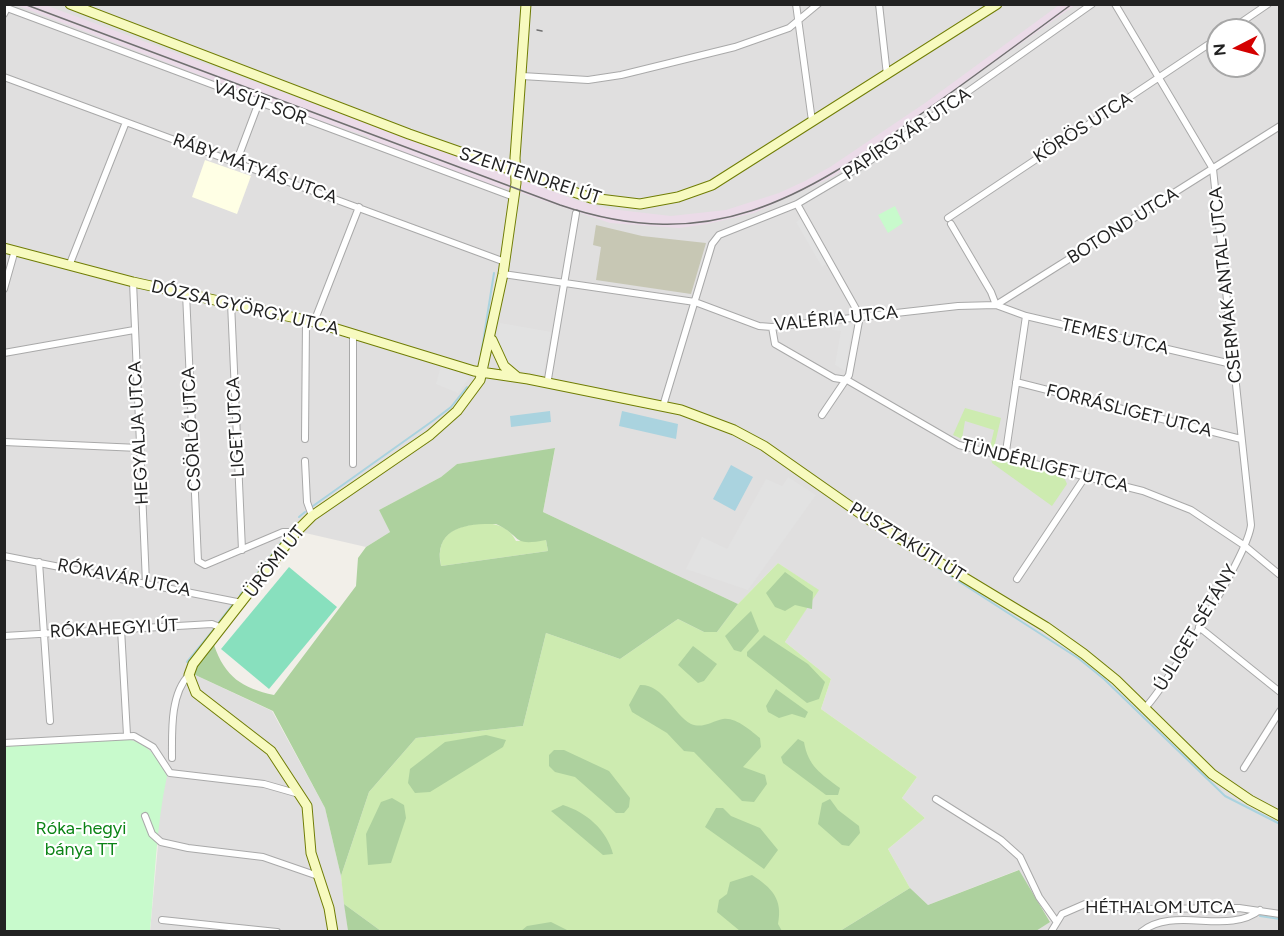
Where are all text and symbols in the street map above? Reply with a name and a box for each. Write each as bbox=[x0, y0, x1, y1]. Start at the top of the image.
north arrow bbox=[1206, 18, 1266, 78]
text: N bbox=[1209, 43, 1230, 57]
street label: VASÚT SOR bbox=[210, 76, 310, 130]
street label: PAPÍRGYÁR UTCA bbox=[839, 83, 975, 185]
street label: KÖRÖS UTCA bbox=[1030, 88, 1136, 168]
street label: RÁBY MÁTYÁS UTCA bbox=[170, 129, 340, 209]
street label: SZENTENDREI ÚT bbox=[456, 143, 604, 209]
street label: BOTOND UTCA bbox=[1063, 183, 1183, 269]
street label: CSERMÁK ANTAL UTCA bbox=[1205, 186, 1247, 384]
street label: DÓZSA GYÖRGY UTCA bbox=[149, 276, 341, 340]
street label: VALÉRIA UTCA bbox=[773, 302, 899, 336]
street label: TEMES UTCA bbox=[1059, 314, 1171, 360]
street label: HEGYALJA UTCA bbox=[124, 361, 154, 505]
street label: CSÖRLŐ UTCA bbox=[178, 366, 206, 492]
street label: LIGET UTCA bbox=[223, 376, 249, 478]
street label: FORRÁSLIGET UTCA bbox=[1044, 380, 1214, 442]
street label: TÜNDÉRLIGET UTCA bbox=[959, 435, 1131, 497]
street label: PUSZTAKÚTI ÚT bbox=[845, 498, 969, 586]
street label: ÜRÖMI ÚT bbox=[240, 522, 310, 602]
street label: RÓKAVÁR UTCA bbox=[55, 554, 193, 602]
street label: ÚJLIGET SÉTÁNY bbox=[1150, 561, 1242, 695]
street label: RÓKAHEGYI ÚT bbox=[49, 615, 179, 643]
park label: Róka-hegyi bánya TT bbox=[35, 818, 127, 860]
street label: HÉTHALOM UTCA bbox=[1085, 897, 1235, 919]

